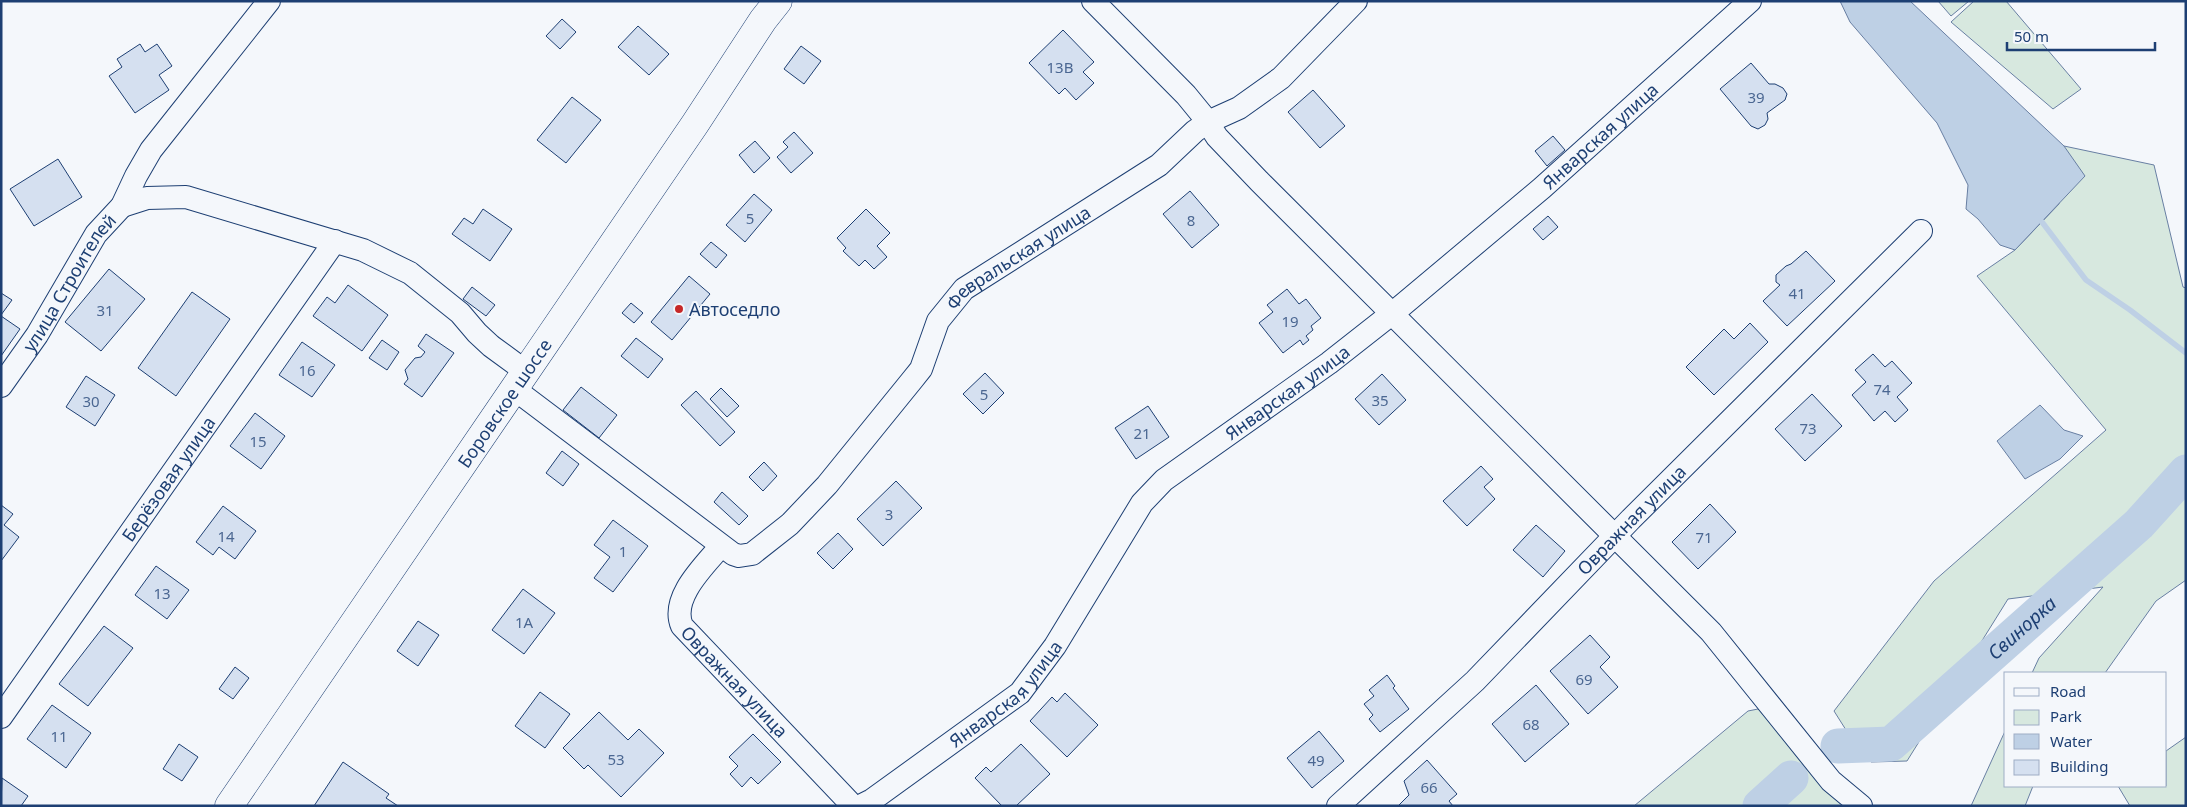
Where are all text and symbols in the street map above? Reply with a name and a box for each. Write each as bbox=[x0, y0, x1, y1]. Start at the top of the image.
scale bar bbox=[2007, 20, 2154, 52]
text: 50 m bbox=[2014, 26, 2049, 46]
house number: 13В bbox=[1047, 57, 1073, 77]
street label: Январская улица bbox=[1537, 77, 1663, 194]
house number: 39 bbox=[1747, 87, 1765, 107]
street label: Февральская улица bbox=[940, 200, 1095, 314]
street label: улица Строителей bbox=[17, 208, 121, 356]
house number: 5 bbox=[746, 208, 754, 228]
house number: 8 bbox=[1187, 210, 1195, 230]
house number: 41 bbox=[1788, 283, 1806, 303]
place label: Автоседло bbox=[689, 297, 780, 321]
house number: 31 bbox=[96, 300, 114, 320]
marker: Автоседло bbox=[673, 303, 685, 315]
house number: 19 bbox=[1281, 311, 1299, 331]
street label: Боровское шоссе bbox=[452, 334, 557, 472]
street label: Январская улица bbox=[1220, 339, 1354, 445]
house number: 16 bbox=[298, 360, 316, 380]
house number: 74 bbox=[1873, 379, 1891, 399]
house number: 5 bbox=[980, 384, 988, 404]
house number: 35 bbox=[1371, 390, 1389, 410]
house number: 30 bbox=[82, 391, 100, 411]
street label: Берёзовая улица bbox=[116, 411, 220, 546]
house number: 73 bbox=[1799, 418, 1817, 438]
house number: 21 bbox=[1133, 423, 1151, 443]
house number: 15 bbox=[249, 431, 267, 451]
street label: Овражная улица bbox=[1572, 460, 1691, 580]
house number: 3 bbox=[885, 504, 893, 524]
house number: 14 bbox=[217, 526, 235, 546]
house number: 71 bbox=[1695, 527, 1713, 547]
house number: 1 bbox=[619, 541, 627, 561]
house number: 13 bbox=[153, 583, 171, 603]
water label: Свинорка bbox=[1982, 590, 2062, 665]
house number: 1А bbox=[515, 612, 534, 632]
street label: Овражная улица bbox=[676, 620, 793, 742]
street label: Январская улица bbox=[944, 635, 1067, 753]
house number: 69 bbox=[1575, 669, 1593, 689]
legend bbox=[2004, 672, 2167, 787]
text: Road bbox=[2050, 681, 2086, 701]
text: Park bbox=[2050, 706, 2082, 726]
house number: 68 bbox=[1522, 714, 1540, 734]
house number: 11 bbox=[50, 726, 68, 746]
text: Water bbox=[2050, 731, 2092, 751]
house number: 53 bbox=[607, 749, 625, 769]
house number: 49 bbox=[1307, 750, 1325, 770]
text: Building bbox=[2050, 756, 2108, 776]
house number: 66 bbox=[1420, 777, 1438, 797]

